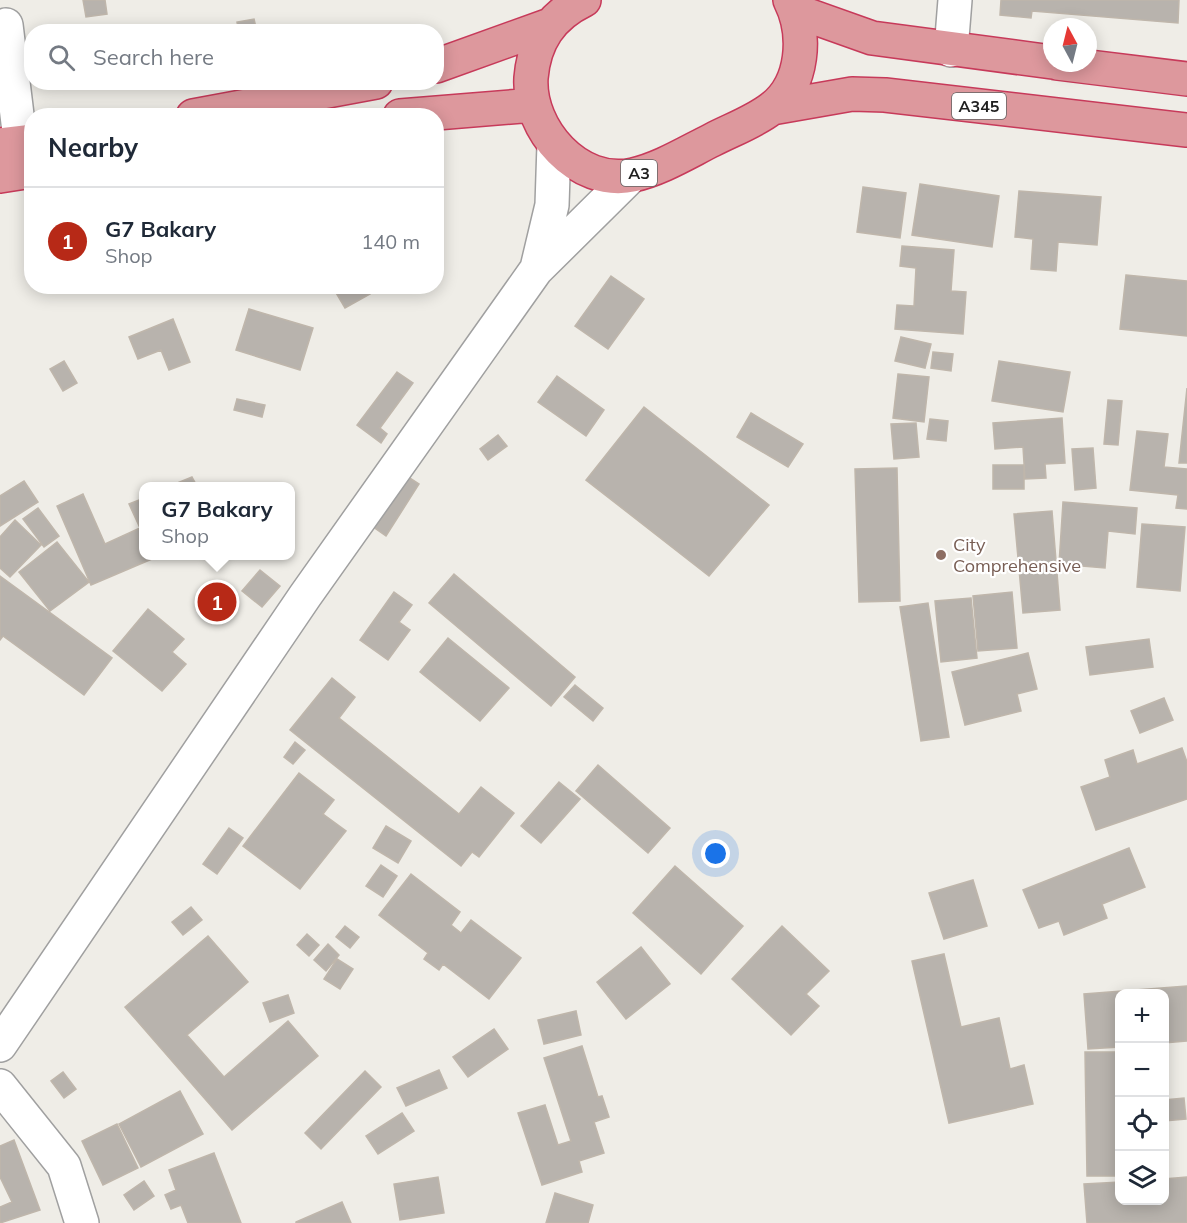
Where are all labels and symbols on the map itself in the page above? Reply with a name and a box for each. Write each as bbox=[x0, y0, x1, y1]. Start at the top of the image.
north arrow bbox=[1043, 18, 1097, 72]
road number: A345 bbox=[952, 93, 1006, 119]
road number: A3 bbox=[621, 160, 657, 186]
place label: City Comprehensive bbox=[953, 533, 1081, 577]
marker: City Comprehensive bbox=[934, 548, 948, 562]
pin: 1 bbox=[198, 580, 236, 624]
your location bbox=[701, 839, 730, 868]

